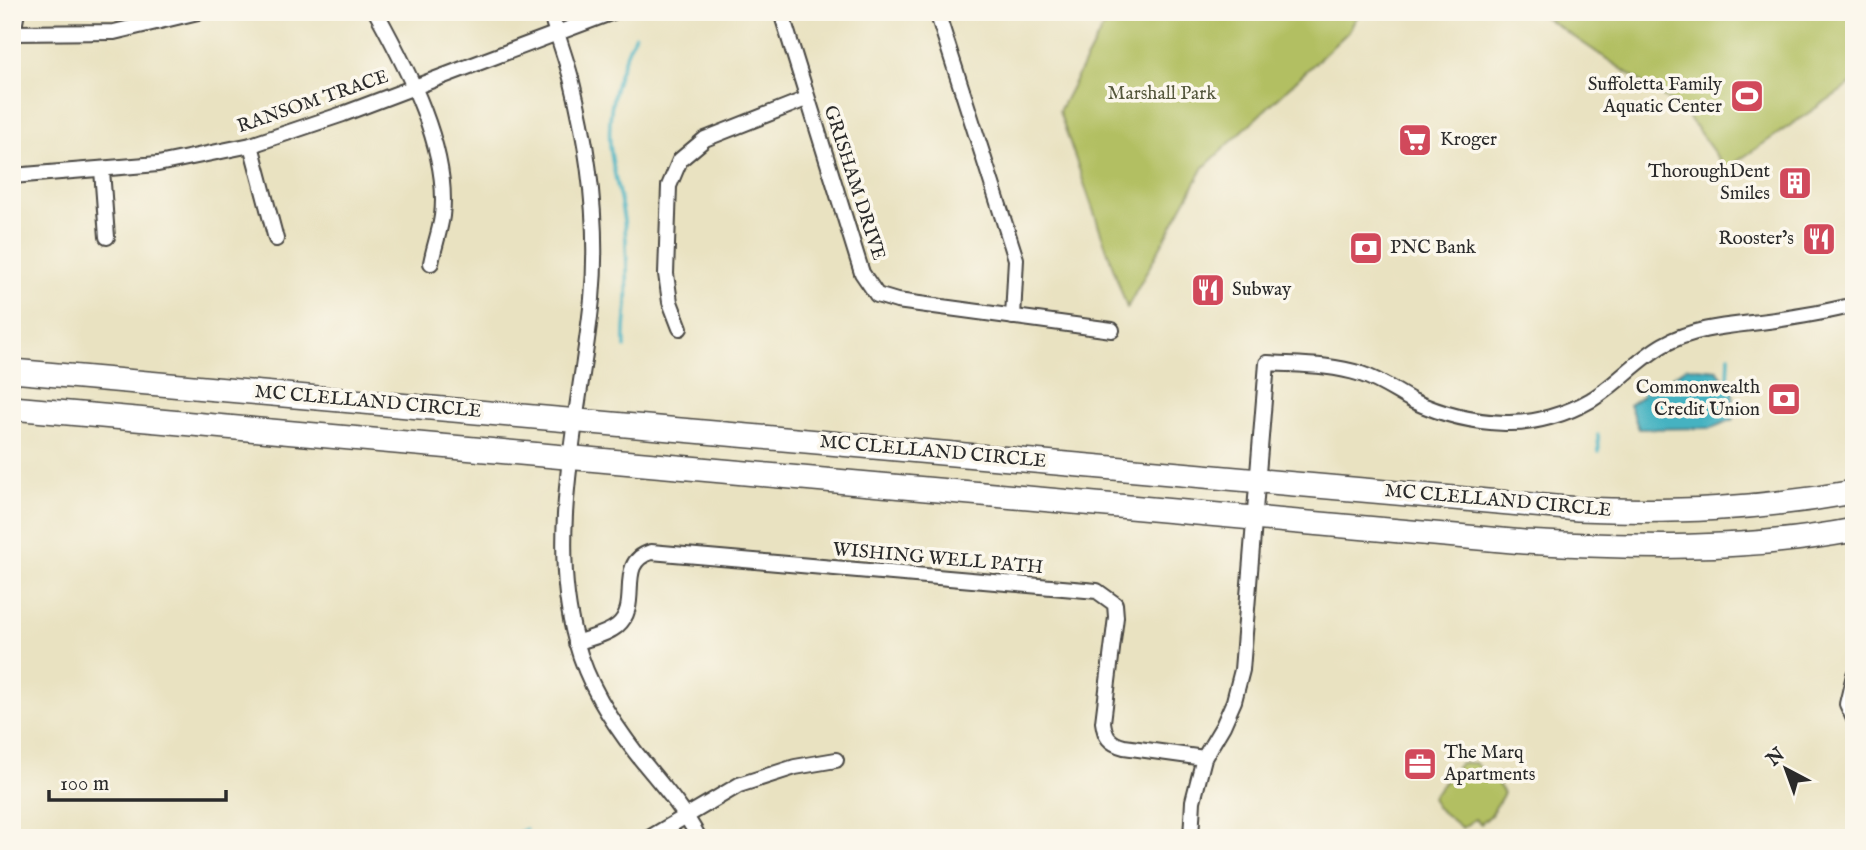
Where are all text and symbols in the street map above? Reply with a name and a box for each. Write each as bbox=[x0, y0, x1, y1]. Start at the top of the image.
street label: RANSOM TRACE bbox=[234, 65, 392, 139]
place label: Suffoletta Family Aquatic Center bbox=[1588, 73, 1723, 119]
sports icon: Suffoletta Family Aquatic Center bbox=[1728, 77, 1766, 115]
park label: Marshall Park bbox=[1108, 82, 1217, 106]
street label: GRISHAM DRIVE bbox=[818, 102, 890, 264]
supermarket icon: Kroger bbox=[1396, 121, 1434, 159]
place label: Kroger bbox=[1440, 128, 1497, 152]
place label: ThoroughDent Smiles bbox=[1648, 160, 1770, 206]
building icon: ThoroughDent Smiles bbox=[1776, 164, 1814, 202]
restaurant icon: Rooster’s bbox=[1800, 220, 1838, 258]
place label: Rooster’s bbox=[1718, 227, 1794, 251]
bank icon: PNC Bank bbox=[1347, 229, 1385, 267]
place label: PNC Bank bbox=[1390, 236, 1477, 260]
restaurant icon: Subway bbox=[1189, 271, 1227, 309]
place label: Subway bbox=[1232, 278, 1292, 302]
place label: Commonwealth Credit Union bbox=[1636, 376, 1760, 422]
street label: MC CLELLAND CIRCLE bbox=[254, 380, 482, 424]
bank icon: Commonwealth Credit Union bbox=[1765, 380, 1803, 418]
street label: MC CLELLAND CIRCLE bbox=[819, 430, 1047, 474]
street label: MC CLELLAND CIRCLE bbox=[1384, 479, 1612, 523]
street label: WISHING WELL PATH bbox=[832, 538, 1044, 580]
north arrow bbox=[1750, 734, 1820, 804]
place label: The Marq Apartments bbox=[1443, 741, 1535, 787]
text: N bbox=[1761, 743, 1791, 773]
office icon: The Marq Apartments bbox=[1401, 745, 1439, 783]
scale bar bbox=[49, 759, 226, 803]
text: 100 m bbox=[60, 771, 109, 798]

